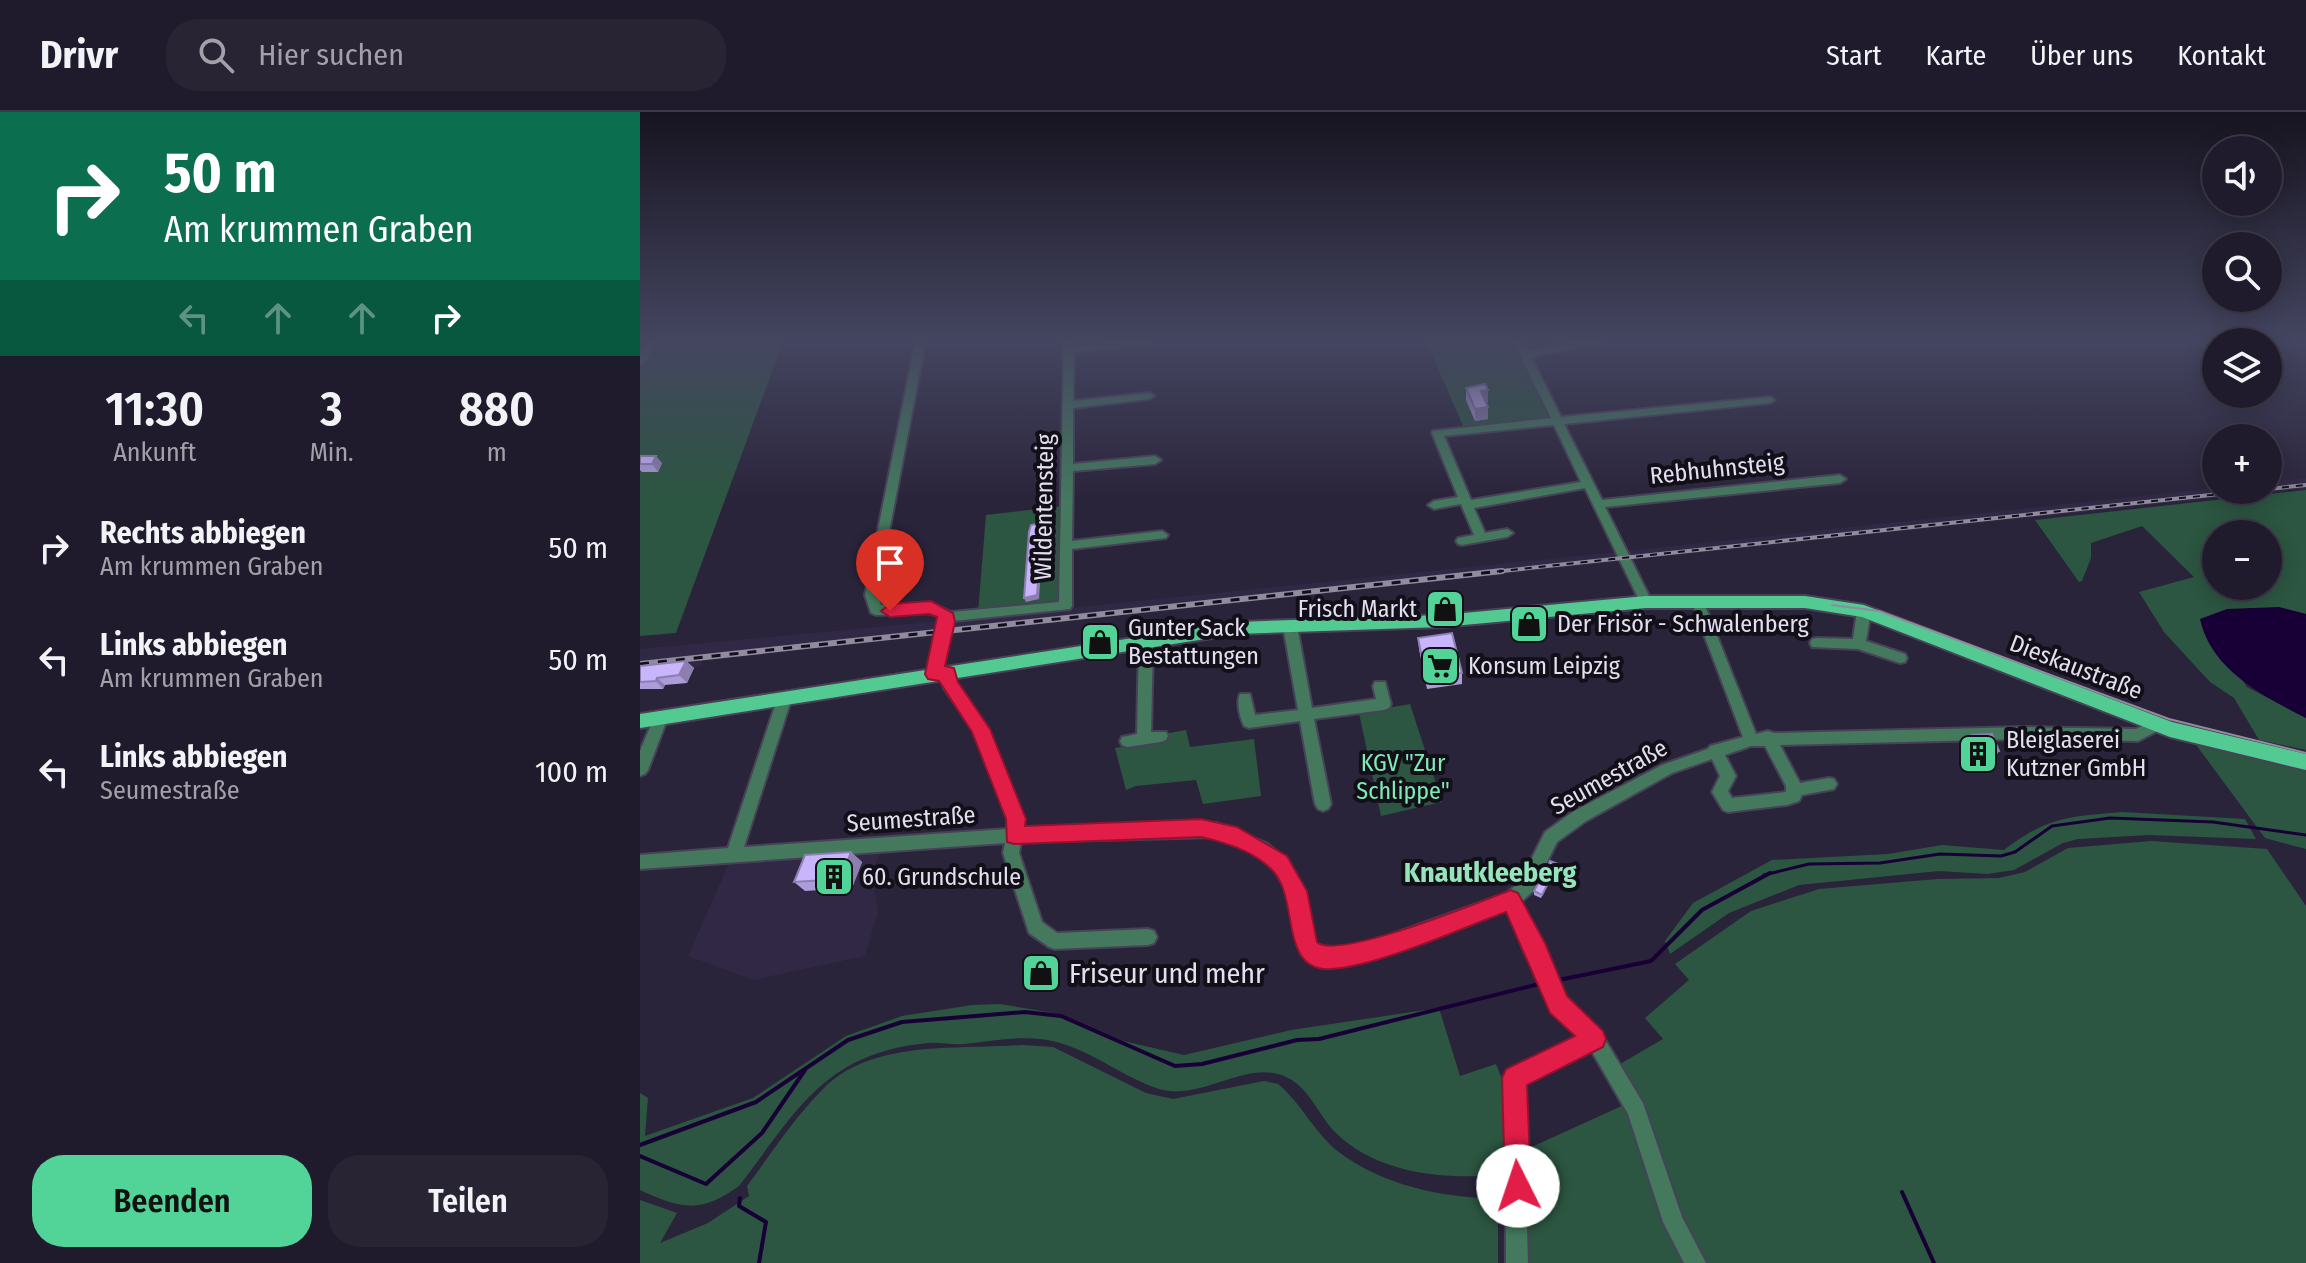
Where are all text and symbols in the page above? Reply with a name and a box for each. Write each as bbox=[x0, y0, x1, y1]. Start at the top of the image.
search box bbox=[166, 19, 726, 91]
text: Drivr bbox=[40, 32, 118, 78]
icon: search bbox=[194, 33, 238, 77]
text: Hier suchen bbox=[258, 37, 404, 73]
text: Start bbox=[1826, 39, 1882, 72]
text: Karte bbox=[1926, 39, 1986, 72]
text: Über uns bbox=[2030, 39, 2133, 72]
text: Kontakt bbox=[2177, 39, 2266, 72]
map controls bbox=[2202, 136, 2282, 600]
button: sound bbox=[2202, 136, 2282, 216]
text: 50 m bbox=[164, 140, 276, 207]
icon: right bbox=[32, 144, 136, 248]
text: Am krummen Graben bbox=[164, 208, 473, 252]
button: search bbox=[2202, 232, 2282, 312]
icon: left bbox=[172, 296, 216, 340]
icon: ahead bbox=[256, 296, 300, 340]
icon: ahead bbox=[340, 296, 384, 340]
icon: right bbox=[424, 296, 468, 340]
button: layers bbox=[2202, 328, 2282, 408]
text: 11:30 bbox=[105, 380, 204, 438]
text: 3 bbox=[320, 380, 343, 438]
text: 880 bbox=[459, 380, 535, 438]
button: + bbox=[2202, 424, 2282, 504]
street label: Wildentensteig bbox=[1029, 433, 1059, 580]
text: Ankunft bbox=[113, 437, 196, 468]
text: Min. bbox=[309, 437, 354, 468]
text: m bbox=[487, 437, 507, 468]
street label: Rebhuhnsteig bbox=[1649, 448, 1786, 490]
text: Rechts abbiegen bbox=[100, 515, 306, 551]
button: − bbox=[2202, 520, 2282, 600]
icon: right bbox=[32, 526, 76, 570]
pin bbox=[856, 529, 924, 611]
text: 50 m bbox=[548, 530, 608, 566]
icon: arrive bbox=[868, 541, 912, 585]
text: Am krummen Graben bbox=[100, 551, 324, 582]
shop icon: Frisch Markt bbox=[1424, 588, 1466, 630]
place label: Frisch Markt bbox=[1298, 595, 1417, 623]
shop icon: Der Frisör - Schwalenberg bbox=[1508, 603, 1550, 645]
place label: Der Frisör - Schwalenberg bbox=[1557, 610, 1809, 638]
place label: Gunter Sack Bestattungen bbox=[1128, 614, 1259, 670]
shop icon: Gunter Sack Bestattungen bbox=[1079, 621, 1121, 663]
text: Links abbiegen bbox=[100, 627, 288, 663]
street label: Dieskaustraße bbox=[2006, 629, 2146, 705]
icon: left bbox=[32, 638, 76, 682]
text: 50 m bbox=[548, 642, 608, 678]
supermarket icon: Konsum Leipzig bbox=[1419, 645, 1461, 687]
place label: Konsum Leipzig bbox=[1468, 652, 1621, 680]
text: Am krummen Graben bbox=[100, 663, 324, 694]
place label: Bleiglaserei Kutzner GmbH bbox=[2006, 726, 2146, 782]
building icon: Bleiglaserei Kutzner GmbH bbox=[1957, 733, 1999, 775]
street label: Seumestraße bbox=[1546, 734, 1672, 820]
text: Links abbiegen bbox=[100, 739, 288, 775]
park label: KGV "Zur Schlippe" bbox=[1356, 749, 1450, 805]
icon: left bbox=[32, 750, 76, 794]
text: 100 m bbox=[535, 754, 608, 790]
text: Seumestraße bbox=[100, 775, 240, 806]
street label: Seumestraße bbox=[846, 801, 976, 837]
building icon: 60. Grundschule bbox=[813, 856, 855, 898]
district label: Knautkleeberg bbox=[1404, 856, 1576, 889]
place label: 60. Grundschule bbox=[862, 863, 1021, 891]
shop icon: Friseur und mehr bbox=[1020, 952, 1062, 994]
place label: Friseur und mehr bbox=[1069, 957, 1265, 990]
position arrow bbox=[1476, 1144, 1560, 1228]
button: Beenden bbox=[32, 1155, 312, 1247]
button: Teilen bbox=[328, 1155, 608, 1247]

